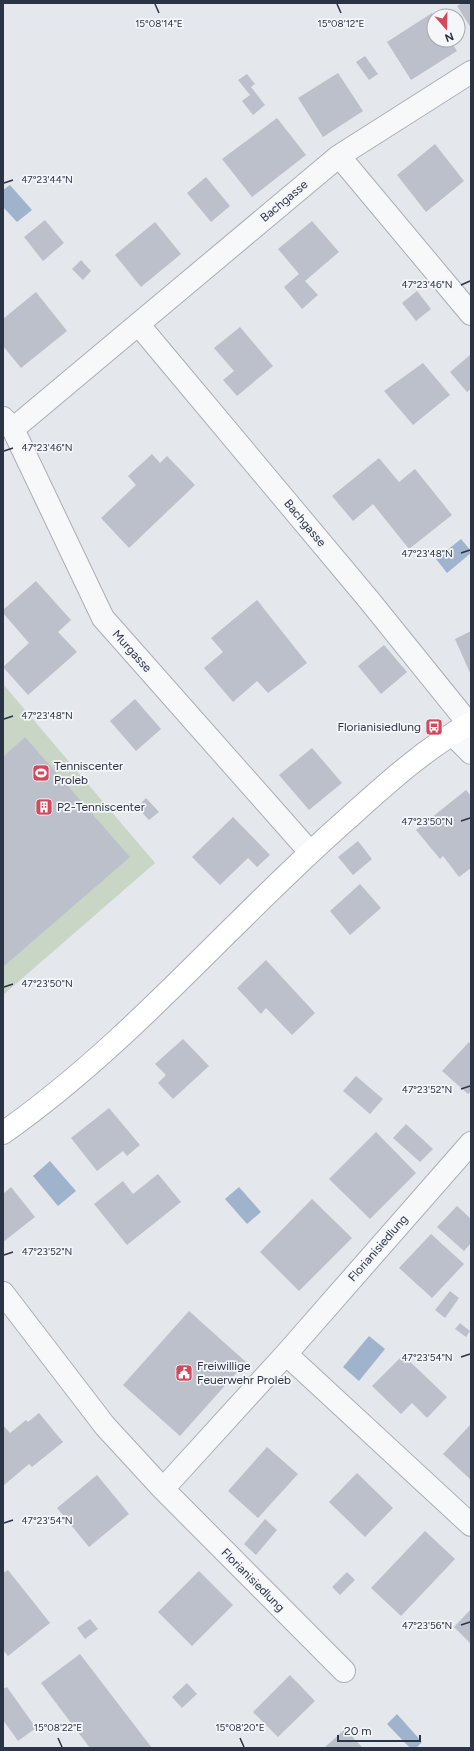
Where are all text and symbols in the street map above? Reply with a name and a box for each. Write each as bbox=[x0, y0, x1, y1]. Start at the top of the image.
north arrow bbox=[426, 8, 466, 48]
text: 15°08'14"E bbox=[135, 17, 183, 30]
text: 15°08'12"E bbox=[318, 17, 365, 30]
text: N bbox=[443, 29, 455, 44]
text: 47°23'44"N bbox=[21, 173, 73, 186]
street label: Bachgasse bbox=[257, 177, 311, 225]
text: 47°23'46"N bbox=[401, 278, 453, 291]
text: 47°23'46"N bbox=[21, 441, 73, 454]
street label: Bachgasse bbox=[281, 496, 329, 550]
text: 47°23'48"N bbox=[401, 547, 453, 560]
street label: Murgasse bbox=[109, 627, 155, 675]
text: 47°23'48"N bbox=[21, 709, 73, 722]
bus stop icon: Florianisiedlung bbox=[424, 717, 444, 737]
place label: Florianisiedlung bbox=[337, 720, 421, 734]
place label: Tenniscenter Proleb bbox=[54, 759, 123, 787]
sports icon: Tenniscenter Proleb bbox=[31, 763, 51, 783]
building icon: P2-Tenniscenter bbox=[34, 797, 54, 817]
place label: P2-Tenniscenter bbox=[57, 800, 145, 814]
text: 47°23'50"N bbox=[401, 815, 453, 828]
text: 47°23'50"N bbox=[21, 977, 73, 990]
text: 47°23'52"N bbox=[402, 1083, 452, 1096]
street label: Florianisiedlung bbox=[345, 1212, 411, 1284]
text: 47°23'52"N bbox=[22, 1245, 72, 1258]
text: 47°23'54"N bbox=[401, 1351, 453, 1364]
place label: Freiwillige Feuerwehr Proleb bbox=[197, 1359, 291, 1387]
public building icon: Freiwillige Feuerwehr Proleb bbox=[174, 1363, 194, 1383]
text: 47°23'54"N bbox=[21, 1514, 73, 1527]
street label: Florianisiedlung bbox=[218, 1545, 288, 1615]
text: 47°23'56"N bbox=[402, 1619, 452, 1632]
scale bar bbox=[338, 1717, 420, 1743]
text: 15°08'22"E bbox=[34, 1721, 82, 1734]
text: 15°08'20"E bbox=[215, 1721, 265, 1734]
text: 20 m bbox=[344, 1724, 372, 1738]

